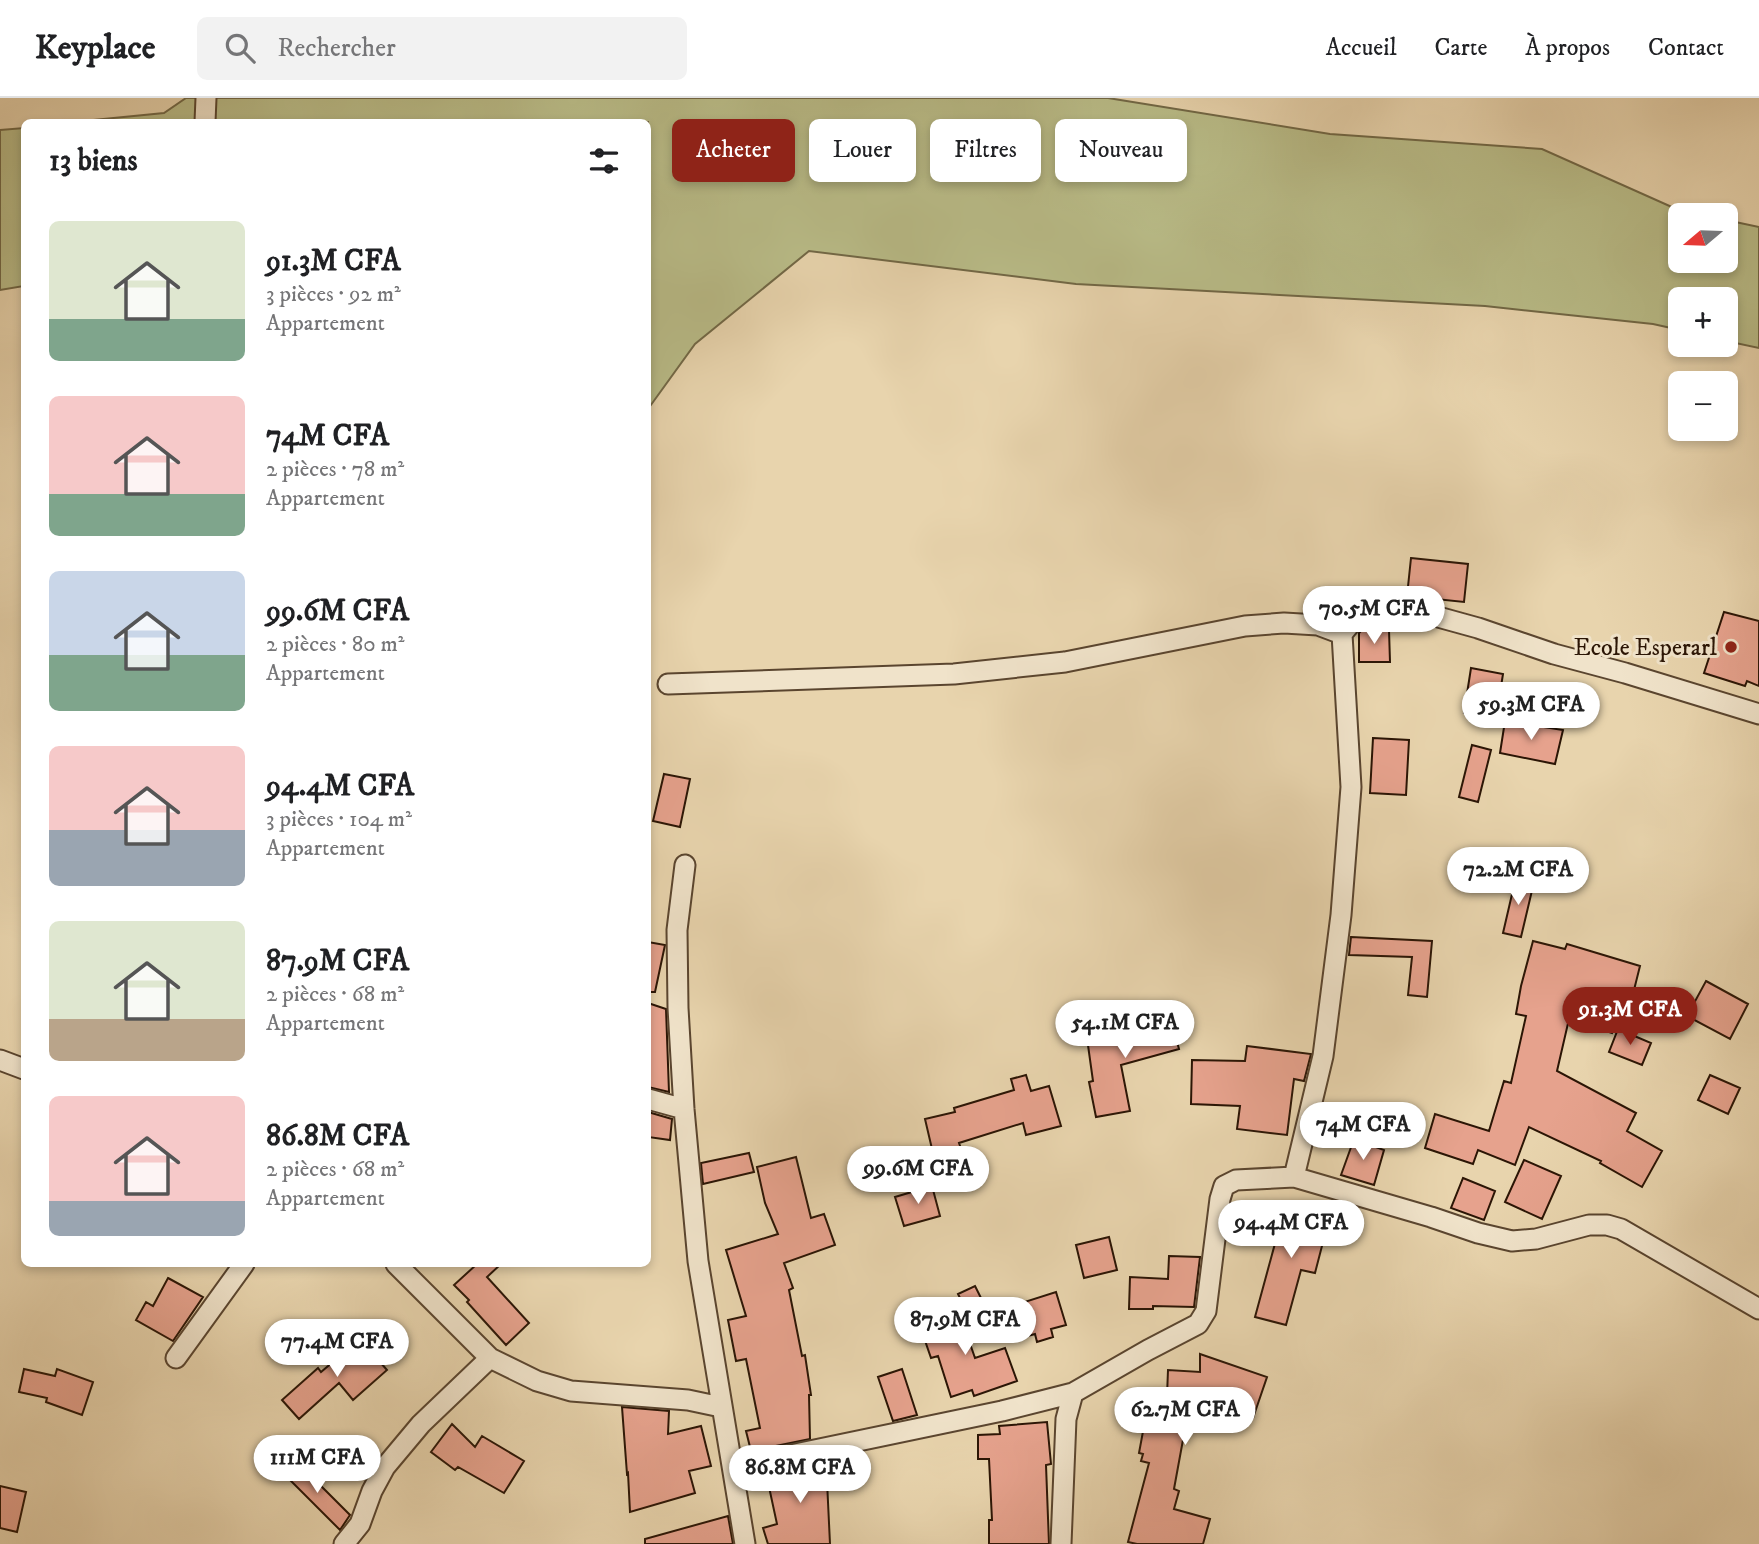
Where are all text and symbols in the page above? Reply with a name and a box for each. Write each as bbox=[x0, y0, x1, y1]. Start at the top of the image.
search box bbox=[197, 17, 687, 80]
text: Keyplace bbox=[35, 28, 155, 69]
icon: search bbox=[221, 29, 259, 67]
text: Rechercher bbox=[277, 32, 396, 65]
text: Accueil bbox=[1326, 33, 1397, 63]
text: Carte bbox=[1435, 33, 1487, 63]
text: À propos bbox=[1525, 33, 1610, 63]
text: Contact bbox=[1648, 33, 1724, 63]
chip: Acheter bbox=[672, 119, 795, 182]
chip: Louer bbox=[809, 119, 916, 182]
chip: Filtres bbox=[930, 119, 1041, 182]
chip: Nouveau bbox=[1055, 119, 1187, 182]
icon: filters bbox=[585, 142, 623, 180]
text: 13 biens bbox=[49, 143, 138, 180]
north arrow bbox=[1668, 203, 1738, 273]
map controls bbox=[1668, 203, 1738, 441]
text: 91.3M CFA bbox=[266, 243, 401, 280]
icon: home bbox=[105, 249, 189, 333]
text: 3 pièces · 92 m² bbox=[266, 280, 401, 309]
button: + bbox=[1668, 287, 1738, 357]
text: Appartement bbox=[266, 309, 385, 338]
button: − bbox=[1668, 371, 1738, 441]
text: 74M CFA bbox=[266, 418, 389, 455]
icon: home bbox=[105, 424, 189, 508]
text: 2 pièces · 78 m² bbox=[266, 455, 404, 484]
text: Appartement bbox=[266, 484, 385, 513]
pin: 70.5M CFA bbox=[1294, 587, 1454, 646]
text: 99.6M CFA bbox=[266, 593, 409, 630]
text: 70.5M CFA bbox=[1319, 594, 1429, 623]
icon: home bbox=[105, 599, 189, 683]
text: 2 pièces · 80 m² bbox=[266, 630, 405, 659]
place label: Ecole Esperarl bbox=[1574, 633, 1718, 663]
marker: Ecole Esperarl bbox=[1723, 639, 1739, 655]
text: Appartement bbox=[266, 659, 385, 688]
pin: 59.3M CFA bbox=[1451, 682, 1611, 742]
text: 59.3M CFA bbox=[1478, 690, 1584, 719]
text: 94.4M CFA bbox=[266, 768, 414, 805]
icon: home bbox=[105, 774, 189, 858]
text: 3 pièces · 104 m² bbox=[266, 805, 412, 834]
text: Appartement bbox=[266, 834, 385, 863]
pin: 72.2M CFA bbox=[1438, 848, 1598, 907]
text: 72.2M CFA bbox=[1463, 855, 1573, 884]
text: 87.9M CFA bbox=[266, 943, 409, 980]
icon: home bbox=[105, 949, 189, 1033]
text: 2 pièces · 68 m² bbox=[266, 980, 404, 1009]
pin: 91.3M CFA bbox=[1550, 988, 1710, 1047]
text: 91.3M CFA bbox=[1578, 995, 1682, 1024]
pin: 54.1M CFA bbox=[1045, 1000, 1205, 1060]
text: 54.1M CFA bbox=[1071, 1008, 1179, 1037]
text: Appartement bbox=[266, 1009, 385, 1038]
pin: 74M CFA bbox=[1298, 1102, 1428, 1162]
text: 74M CFA bbox=[1316, 1110, 1410, 1139]
text: 86.8M CFA bbox=[266, 1118, 409, 1155]
icon: home bbox=[105, 1124, 189, 1208]
pin: 99.6M CFA bbox=[838, 1146, 998, 1206]
text: 99.6M CFA bbox=[863, 1154, 973, 1183]
text: 2 pièces · 68 m² bbox=[266, 1155, 404, 1184]
text: Appartement bbox=[266, 1184, 385, 1213]
pin: 94.4M CFA bbox=[1211, 1200, 1371, 1260]
text: 94.4M CFA bbox=[1234, 1208, 1348, 1237]
pin: 87.9M CFA bbox=[885, 1298, 1045, 1357]
text: 87.9M CFA bbox=[910, 1305, 1020, 1334]
pin: 77.4M CFA bbox=[257, 1320, 417, 1379]
text: 77.4M CFA bbox=[281, 1327, 393, 1356]
pin: 62.7M CFA bbox=[1105, 1388, 1265, 1447]
text: 62.7M CFA bbox=[1130, 1395, 1240, 1424]
pin: 111M CFA bbox=[245, 1436, 389, 1495]
text: 111M CFA bbox=[270, 1443, 364, 1472]
pin: 86.8M CFA bbox=[720, 1446, 880, 1505]
text: 86.8M CFA bbox=[745, 1453, 855, 1482]

